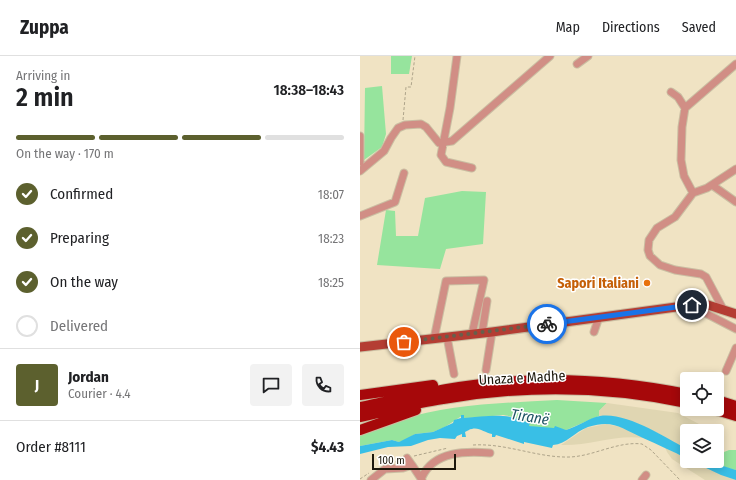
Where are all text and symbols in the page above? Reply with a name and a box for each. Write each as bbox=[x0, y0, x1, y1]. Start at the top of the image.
text: Zuppa bbox=[20, 16, 69, 39]
text: Map bbox=[556, 19, 580, 36]
text: Directions bbox=[602, 19, 660, 36]
text: Saved bbox=[682, 19, 716, 36]
text: Arriving in bbox=[16, 68, 70, 83]
text: 18:38–18:43 bbox=[274, 81, 344, 99]
text: 2 min bbox=[16, 82, 74, 113]
text: On the way · 170 m bbox=[16, 146, 114, 161]
icon: check bbox=[16, 183, 38, 205]
text: Confirmed bbox=[50, 185, 113, 203]
text: 18:07 bbox=[318, 187, 344, 202]
icon: check bbox=[16, 227, 38, 249]
text: Preparing bbox=[50, 229, 109, 247]
text: 18:23 bbox=[318, 231, 344, 246]
icon: check bbox=[16, 271, 38, 293]
text: On the way bbox=[50, 273, 118, 291]
text: 18:25 bbox=[318, 275, 344, 290]
place label: Sapori Italiani bbox=[557, 275, 639, 292]
marker: Sapori Italiani bbox=[642, 278, 652, 288]
pin bbox=[675, 288, 709, 322]
icon: home bbox=[681, 294, 703, 316]
courier bbox=[527, 304, 567, 344]
icon: bike bbox=[536, 313, 558, 335]
text: Delivered bbox=[50, 317, 108, 335]
pin bbox=[387, 325, 421, 359]
icon: bag bbox=[393, 331, 415, 353]
button: chat bbox=[250, 364, 292, 406]
button: phone bbox=[302, 364, 344, 406]
street label: Unaza e Madhe bbox=[478, 367, 566, 389]
text: Jordan bbox=[68, 368, 109, 386]
map controls bbox=[680, 372, 724, 468]
button: locate bbox=[680, 372, 724, 416]
text: J bbox=[35, 376, 39, 394]
text: Courier · 4.4 bbox=[68, 386, 131, 401]
water label: Tiranë bbox=[510, 405, 550, 429]
button: layers bbox=[680, 424, 724, 468]
text: Order #8111 bbox=[16, 438, 86, 456]
text: $4.43 bbox=[311, 438, 344, 456]
scale bar bbox=[372, 452, 456, 471]
text: 100 m bbox=[378, 454, 405, 467]

